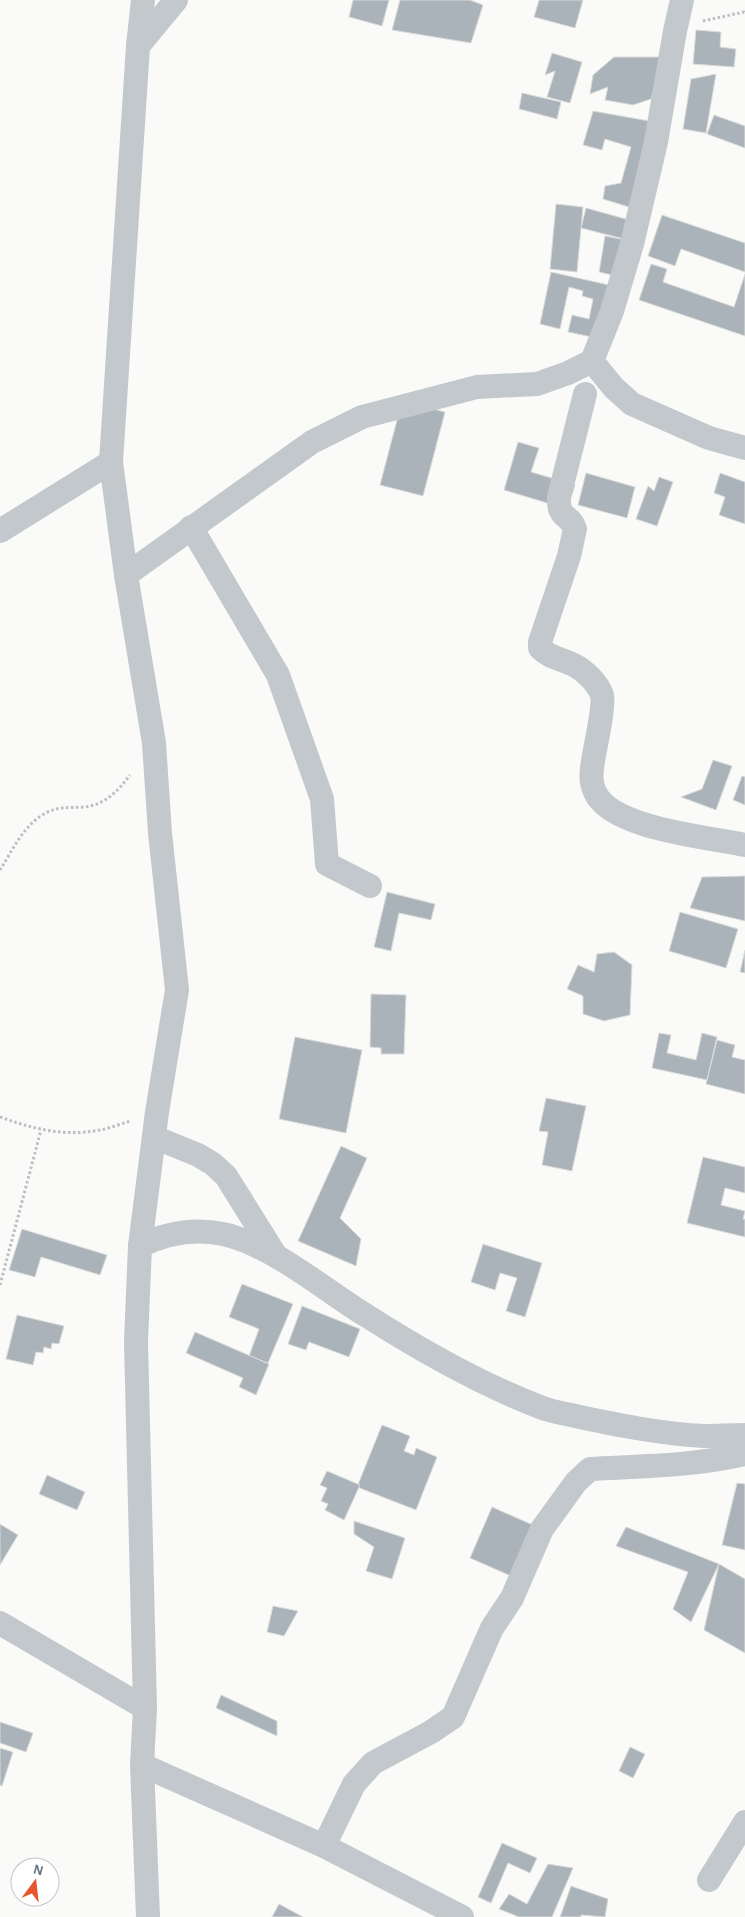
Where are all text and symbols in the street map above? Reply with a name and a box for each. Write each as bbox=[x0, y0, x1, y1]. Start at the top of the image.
north arrow bbox=[10, 1857, 60, 1907]
text: N bbox=[32, 1862, 45, 1878]

